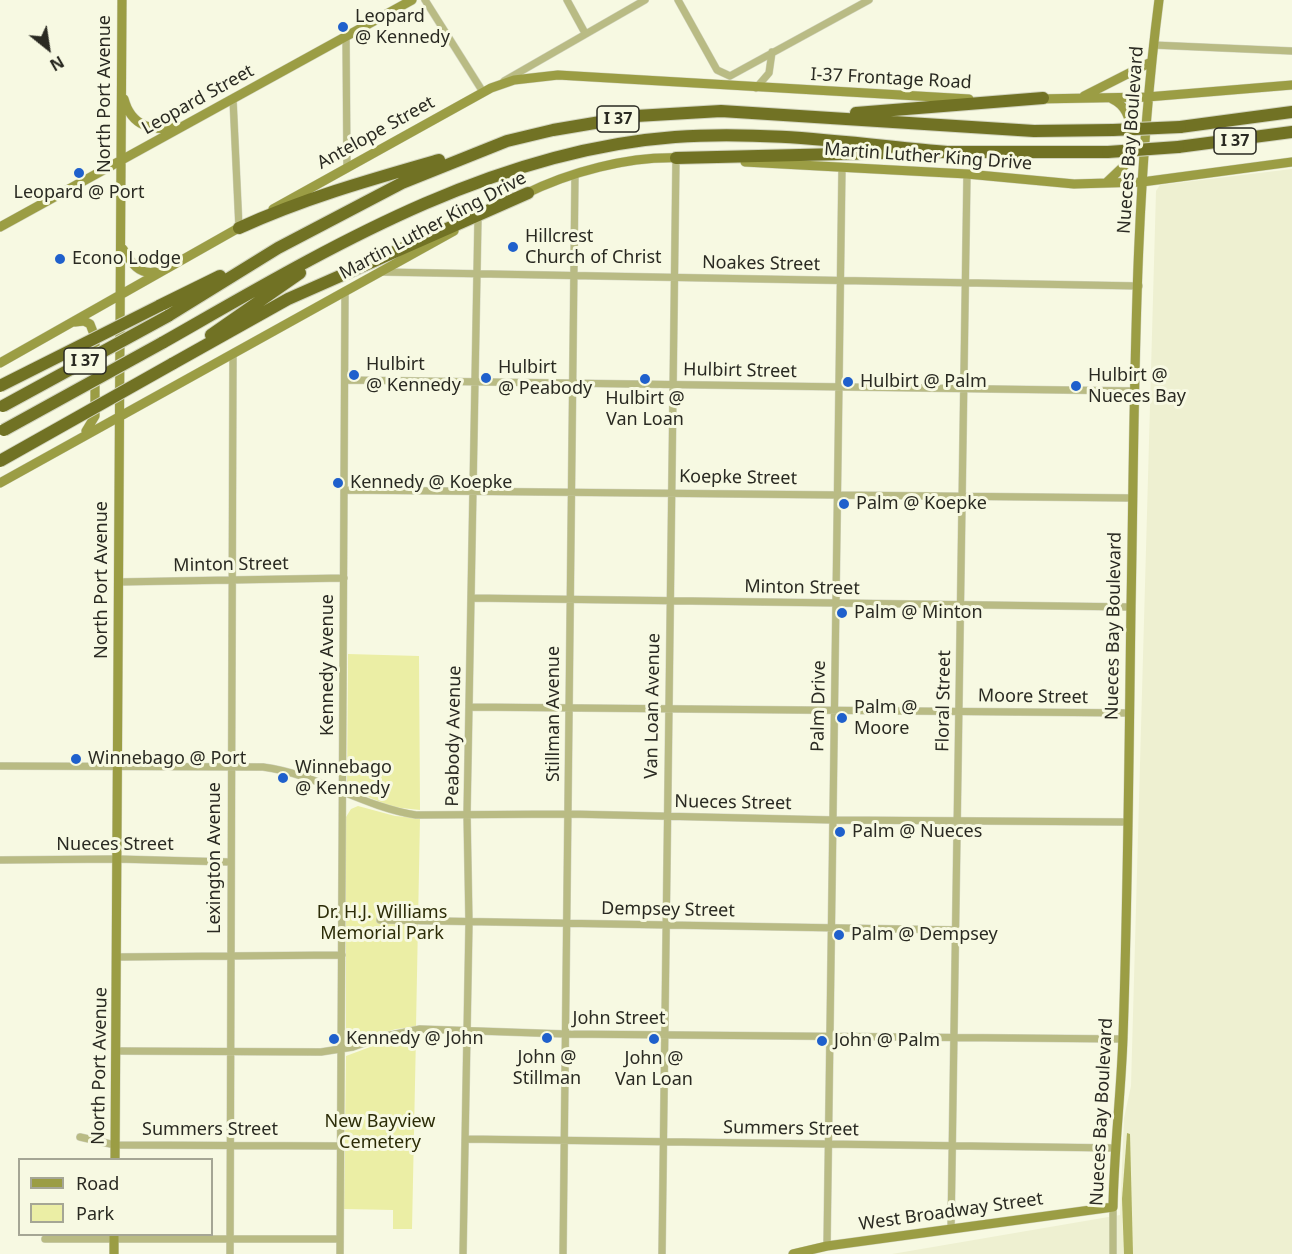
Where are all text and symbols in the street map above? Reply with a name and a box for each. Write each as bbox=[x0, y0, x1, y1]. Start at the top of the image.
place label: Leopard @ Kennedy bbox=[355, 6, 450, 48]
street label: North Port Avenue bbox=[94, 15, 116, 173]
north arrow bbox=[18, 18, 78, 78]
marker: Leopard @ Kennedy bbox=[336, 20, 350, 34]
street label: Nueces Bay Boulevard bbox=[1114, 45, 1148, 235]
text: N bbox=[46, 51, 68, 76]
street label: Leopard Street bbox=[138, 60, 258, 140]
street label: I-37 Frontage Road bbox=[810, 64, 972, 94]
street label: Antelope Street bbox=[313, 92, 439, 174]
road number: I 37 bbox=[597, 106, 639, 132]
road number: I 37 bbox=[1214, 128, 1256, 154]
street label: Martin Luther King Drive bbox=[823, 139, 1033, 175]
marker: Leopard @ Port bbox=[72, 166, 86, 180]
street label: Martin Luther King Drive bbox=[336, 168, 530, 284]
place label: Leopard @ Port bbox=[13, 182, 145, 204]
place label: Hillcrest Church of Christ bbox=[525, 226, 662, 268]
marker: Hillcrest Church of Christ bbox=[506, 240, 520, 254]
place label: Econo Lodge bbox=[72, 248, 181, 270]
marker: Econo Lodge bbox=[53, 252, 67, 266]
street label: Noakes Street bbox=[702, 252, 820, 276]
road number: I 37 bbox=[64, 348, 106, 374]
place label: Hulbirt @ Kennedy bbox=[366, 354, 461, 397]
place label: Hulbirt @ Peabody bbox=[498, 357, 592, 400]
street label: Hulbirt Street bbox=[683, 359, 797, 383]
place label: Hulbirt @ Nueces Bay bbox=[1088, 365, 1186, 407]
marker: Hulbirt @ Kennedy bbox=[347, 368, 361, 382]
marker: Hulbirt @ Peabody bbox=[479, 371, 493, 385]
place label: Hulbirt @ Palm bbox=[860, 371, 987, 393]
marker: Hulbirt @ Van Loan bbox=[638, 372, 652, 386]
marker: Hulbirt @ Palm bbox=[841, 375, 855, 389]
marker: Hulbirt @ Nueces Bay bbox=[1069, 379, 1083, 393]
place label: Hulbirt @ Van Loan bbox=[605, 388, 685, 430]
street label: Koepke Street bbox=[679, 466, 797, 490]
place label: Kennedy @ Koepke bbox=[350, 472, 513, 494]
marker: Kennedy @ Koepke bbox=[331, 476, 345, 490]
place label: Palm @ Koepke bbox=[856, 493, 987, 515]
marker: Palm @ Koepke bbox=[837, 497, 851, 511]
street label: North Port Avenue bbox=[91, 501, 113, 659]
street label: Nueces Bay Boulevard bbox=[1102, 532, 1126, 720]
street label: Minton Street bbox=[173, 553, 289, 577]
street label: Minton Street bbox=[744, 576, 860, 600]
street label: Kennedy Avenue bbox=[317, 594, 339, 736]
place label: Palm @ Minton bbox=[854, 602, 983, 624]
marker: Palm @ Minton bbox=[835, 606, 849, 620]
street label: Van Loan Avenue bbox=[641, 633, 665, 779]
street label: Stillman Avenue bbox=[543, 646, 565, 782]
street label: Floral Street bbox=[932, 650, 956, 752]
street label: Palm Drive bbox=[807, 660, 831, 752]
street label: Peabody Avenue bbox=[442, 665, 466, 807]
street label: Moore Street bbox=[978, 685, 1088, 709]
place label: Palm @ Moore bbox=[854, 697, 917, 740]
marker: Palm @ Moore bbox=[835, 711, 849, 725]
place label: Winnebago @ Port bbox=[88, 748, 246, 770]
marker: Winnebago @ Port bbox=[69, 752, 83, 766]
place label: Winnebago @ Kennedy bbox=[295, 757, 392, 800]
marker: Winnebago @ Kennedy bbox=[276, 771, 290, 785]
street label: Lexington Avenue bbox=[204, 782, 226, 934]
street label: Nueces Street bbox=[674, 791, 792, 815]
place label: Palm @ Nueces bbox=[852, 821, 982, 843]
marker: Palm @ Nueces bbox=[833, 825, 847, 839]
street label: Nueces Street bbox=[56, 834, 174, 856]
street label: Dempsey Street bbox=[601, 898, 735, 922]
park label: Dr. H.J. Williams Memorial Park bbox=[317, 902, 447, 944]
place label: Palm @ Dempsey bbox=[851, 924, 998, 946]
marker: Palm @ Dempsey bbox=[832, 928, 846, 942]
street label: North Port Avenue bbox=[88, 987, 112, 1145]
street label: John Street bbox=[573, 1008, 665, 1030]
street label: Nueces Bay Boulevard bbox=[1086, 1017, 1118, 1207]
place label: Kennedy @ John bbox=[346, 1028, 484, 1050]
place label: John @ Palm bbox=[834, 1030, 940, 1052]
marker: John @ Stillman bbox=[540, 1031, 554, 1045]
marker: Kennedy @ John bbox=[327, 1032, 341, 1046]
marker: John @ Van Loan bbox=[647, 1032, 661, 1046]
marker: John @ Palm bbox=[815, 1034, 829, 1048]
place label: John @ Stillman bbox=[513, 1047, 581, 1090]
place label: John @ Van Loan bbox=[615, 1048, 693, 1090]
park label: New Bayview Cemetery bbox=[324, 1111, 436, 1154]
street label: Summers Street bbox=[723, 1117, 859, 1141]
street label: Summers Street bbox=[142, 1119, 278, 1141]
legend bbox=[18, 1158, 213, 1236]
text: Road bbox=[76, 1171, 119, 1195]
street label: West Broadway Street bbox=[858, 1188, 1044, 1236]
text: Park bbox=[76, 1201, 114, 1225]

